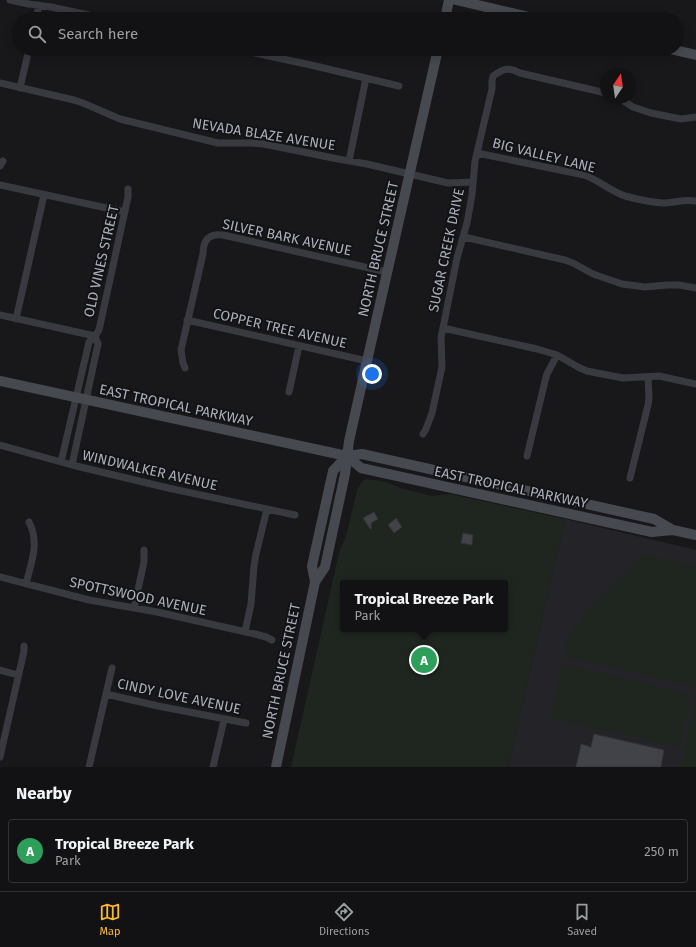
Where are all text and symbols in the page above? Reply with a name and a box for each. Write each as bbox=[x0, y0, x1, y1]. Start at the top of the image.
search box bbox=[12, 12, 684, 56]
icon: search bbox=[26, 23, 48, 45]
text: Search here bbox=[58, 25, 138, 43]
north arrow bbox=[600, 68, 636, 104]
street label: NEVADA BLAZE AVENUE bbox=[191, 115, 337, 154]
street label: BIG VALLEY LANE bbox=[491, 134, 597, 177]
street label: NORTH BRUCE STREET bbox=[355, 179, 403, 318]
street label: SUGAR CREEK DRIVE bbox=[425, 187, 468, 314]
street label: OLD VINES STREET bbox=[80, 203, 123, 319]
street label: SILVER BARK AVENUE bbox=[221, 216, 353, 259]
street label: COPPER TREE AVENUE bbox=[211, 305, 349, 352]
your location bbox=[362, 364, 382, 384]
street label: EAST TROPICAL PARKWAY bbox=[98, 381, 254, 430]
street label: WINDWALKER AVENUE bbox=[81, 447, 219, 494]
street label: EAST TROPICAL PARKWAY bbox=[433, 463, 589, 512]
street label: SPOTTSWOOD AVENUE bbox=[68, 574, 208, 619]
popup bbox=[340, 580, 508, 632]
text: Tropical Breeze Park bbox=[355, 590, 493, 608]
street label: NORTH BRUCE STREET bbox=[259, 601, 304, 741]
text: Park bbox=[355, 608, 380, 623]
pin: A bbox=[411, 645, 437, 675]
street label: CINDY LOVE AVENUE bbox=[116, 675, 242, 718]
text: Nearby bbox=[16, 783, 71, 804]
text: Tropical Breeze Park bbox=[55, 835, 194, 853]
text: A bbox=[26, 844, 34, 859]
text: 250 m bbox=[644, 844, 679, 859]
text: Park bbox=[55, 853, 81, 868]
tab: Map bbox=[99, 901, 121, 938]
tab: Directions bbox=[319, 901, 369, 938]
tab: Saved bbox=[567, 901, 597, 938]

